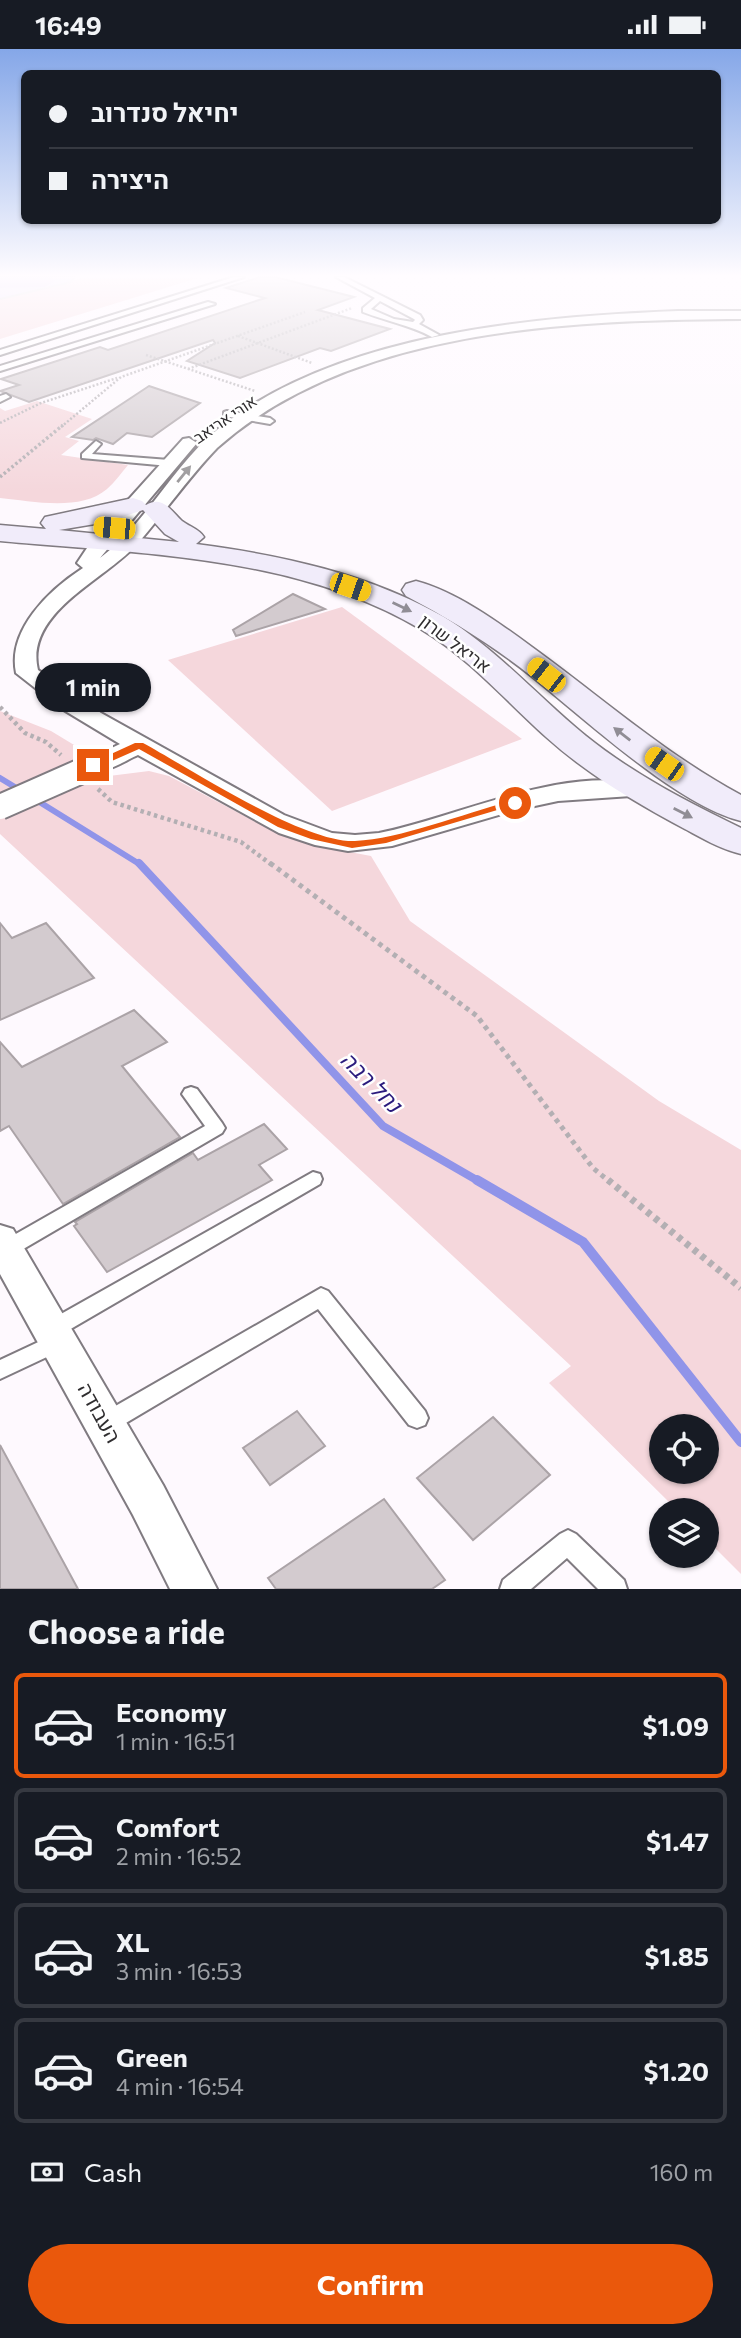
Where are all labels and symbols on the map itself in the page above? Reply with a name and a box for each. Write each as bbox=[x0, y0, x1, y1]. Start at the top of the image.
street label: אורי אריאב bbox=[189, 390, 260, 447]
one-way arrow bbox=[177, 465, 192, 483]
car bbox=[93, 516, 136, 540]
car bbox=[327, 570, 374, 604]
one-way arrow bbox=[392, 602, 412, 613]
street label: אריאל שרון bbox=[416, 609, 496, 677]
car bbox=[523, 654, 570, 696]
callout: 1 min bbox=[35, 663, 151, 713]
one-way arrow bbox=[613, 727, 631, 741]
car bbox=[641, 743, 688, 785]
route end bbox=[77, 749, 109, 781]
route start bbox=[499, 787, 531, 819]
one-way arrow bbox=[673, 808, 693, 819]
water label: נחל רבה bbox=[335, 1045, 409, 1119]
street label: העבודה bbox=[74, 1378, 127, 1447]

